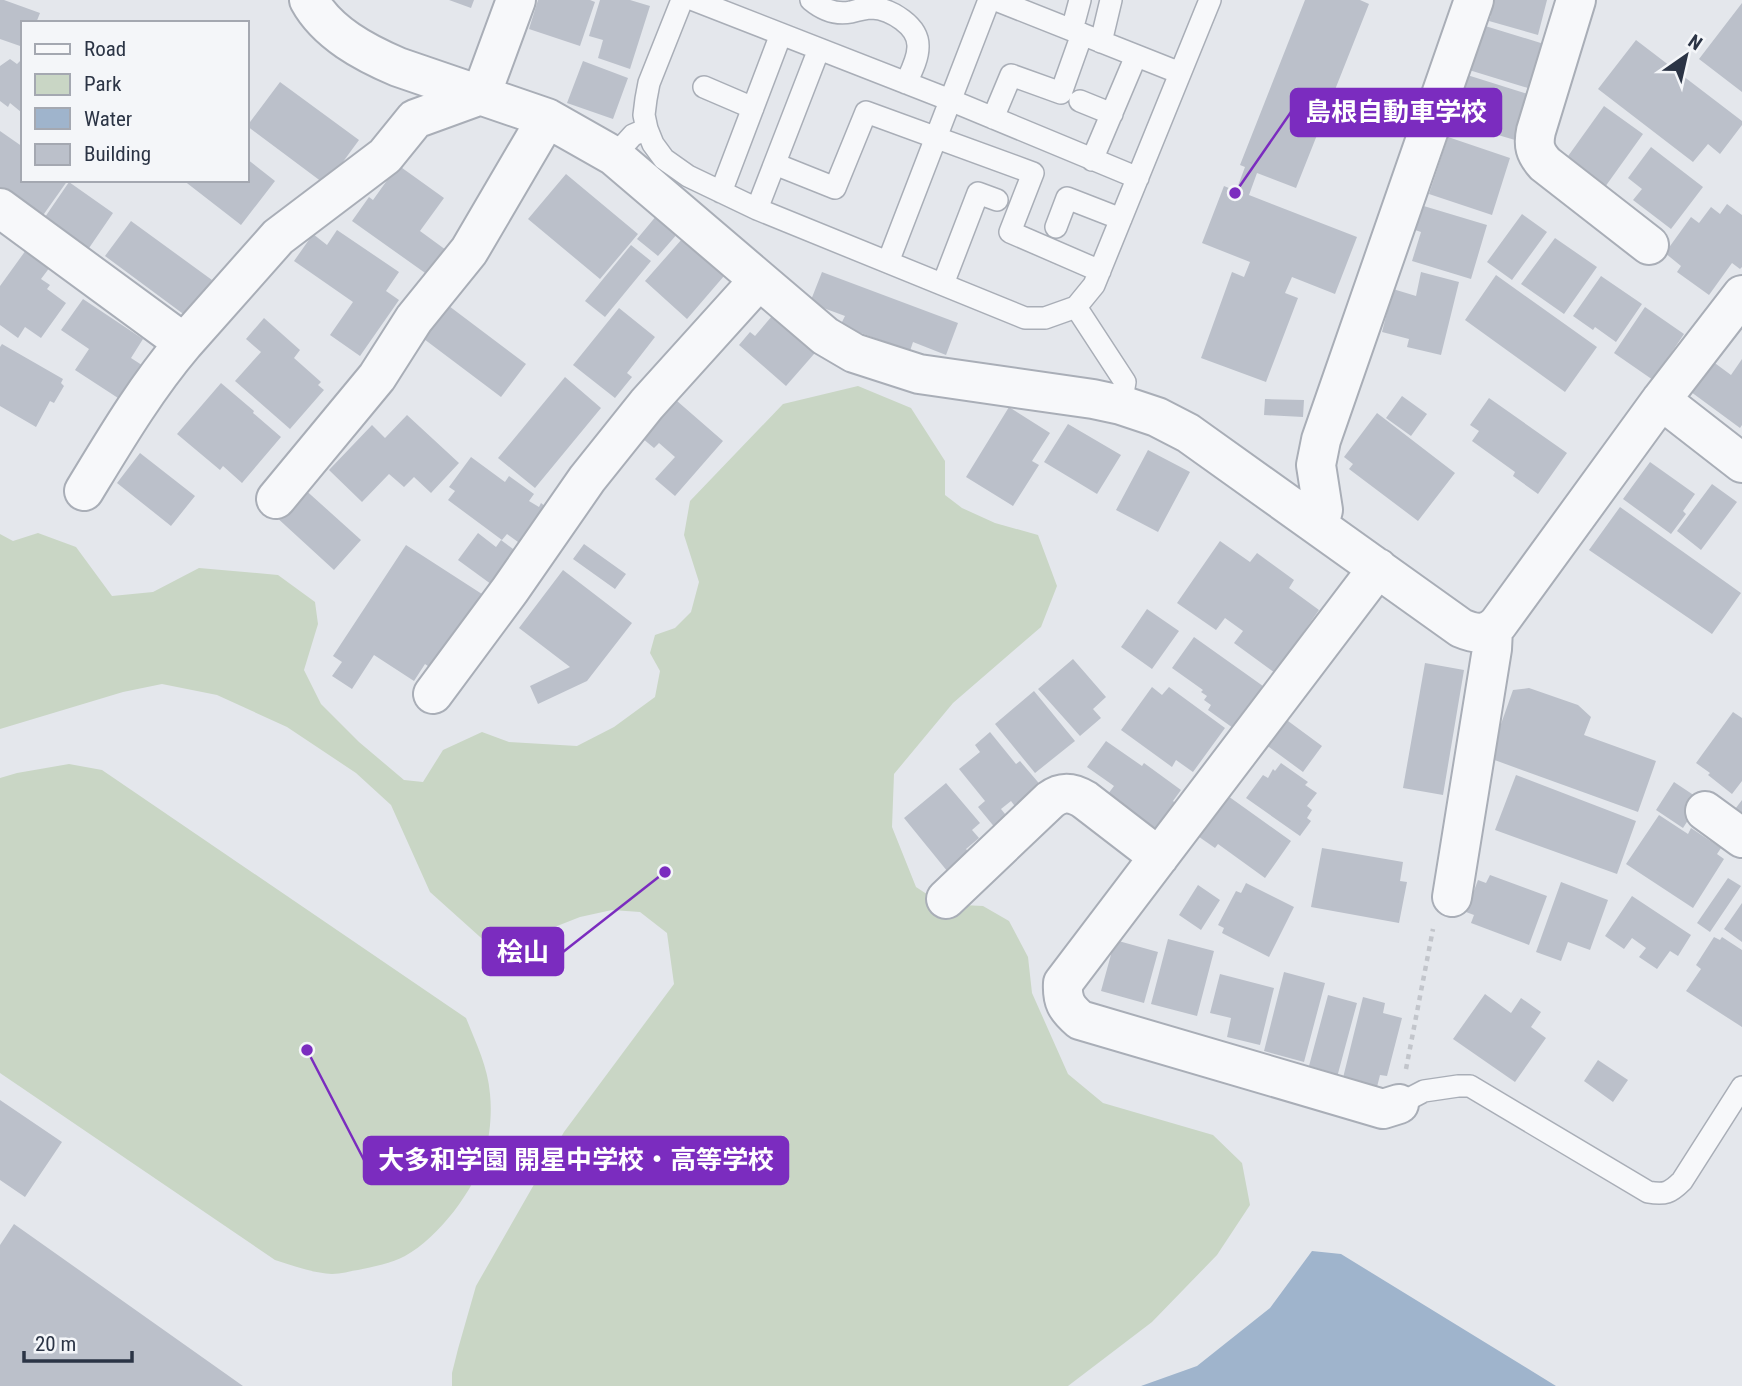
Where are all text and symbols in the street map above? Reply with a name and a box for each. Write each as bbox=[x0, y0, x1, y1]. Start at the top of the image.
legend bbox=[21, 21, 248, 182]
north arrow bbox=[1651, 21, 1721, 91]
text: N bbox=[1684, 30, 1706, 55]
text: Road bbox=[84, 37, 126, 61]
text: Park bbox=[84, 72, 122, 96]
callout: 島根自動車学校 bbox=[1291, 89, 1501, 136]
text: 島根自動車学校 bbox=[1305, 97, 1487, 127]
text: Water bbox=[84, 107, 132, 131]
text: Building bbox=[84, 142, 151, 166]
callout: 桧山 bbox=[483, 928, 563, 975]
text: 桧山 bbox=[497, 937, 549, 967]
callout: 大多和学園 開星中学校・高等学校 bbox=[364, 1137, 788, 1184]
text: 大多和学園 開星中学校・高等学校 bbox=[378, 1145, 774, 1175]
scale bar bbox=[24, 1320, 133, 1364]
text: 20 m bbox=[35, 1332, 76, 1356]

